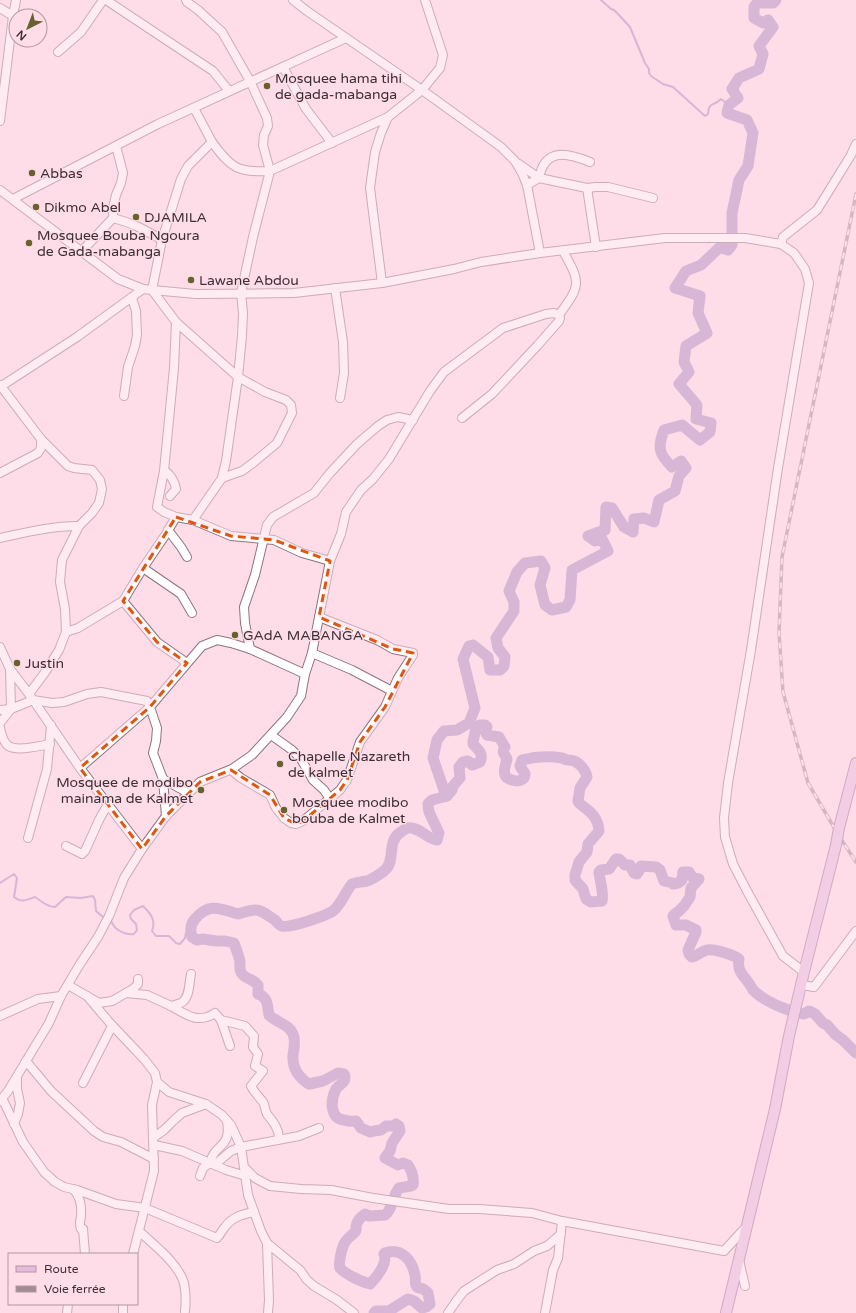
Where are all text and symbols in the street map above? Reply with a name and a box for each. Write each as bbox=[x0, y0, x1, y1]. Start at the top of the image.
north arrow bbox=[8, 8, 48, 48]
text: N bbox=[14, 27, 29, 43]
place label: Mosquee hama tihi de gada-mabanga bbox=[275, 70, 402, 103]
marker: Mosquee hama tihi de gada-mabanga bbox=[262, 81, 272, 91]
place label: Abbas bbox=[40, 165, 83, 182]
marker: Abbas bbox=[27, 168, 37, 178]
place label: Dikmo Abel bbox=[44, 199, 121, 216]
marker: Dikmo Abel bbox=[31, 202, 41, 212]
place label: DJAMILA bbox=[144, 209, 207, 226]
marker: DJAMILA bbox=[131, 212, 141, 222]
place label: Mosquee Bouba Ngoura de Gada-mabanga bbox=[37, 227, 200, 260]
marker: Mosquee Bouba Ngoura de Gada-mabanga bbox=[24, 238, 34, 248]
place label: Lawane Abdou bbox=[199, 272, 299, 289]
marker: Lawane Abdou bbox=[186, 275, 196, 285]
place label: GAdA MABANGA bbox=[243, 627, 363, 644]
marker: GAdA MABANGA bbox=[230, 630, 240, 640]
place label: Justin bbox=[25, 655, 64, 672]
marker: Justin bbox=[12, 658, 22, 668]
place label: Chapelle Nazareth de kalmet bbox=[288, 748, 410, 781]
marker: Chapelle Nazareth de kalmet bbox=[275, 759, 285, 769]
place label: Mosquee de modibo mainama de Kalmet bbox=[56, 774, 194, 807]
marker: Mosquee de modibo mainama de Kalmet bbox=[196, 785, 206, 795]
place label: Mosquee modibo bouba de Kalmet bbox=[292, 794, 408, 827]
marker: Mosquee modibo bouba de Kalmet bbox=[279, 805, 289, 815]
legend bbox=[8, 1253, 138, 1305]
text: Route bbox=[44, 1262, 79, 1276]
text: Voie ferrée bbox=[44, 1282, 106, 1296]

